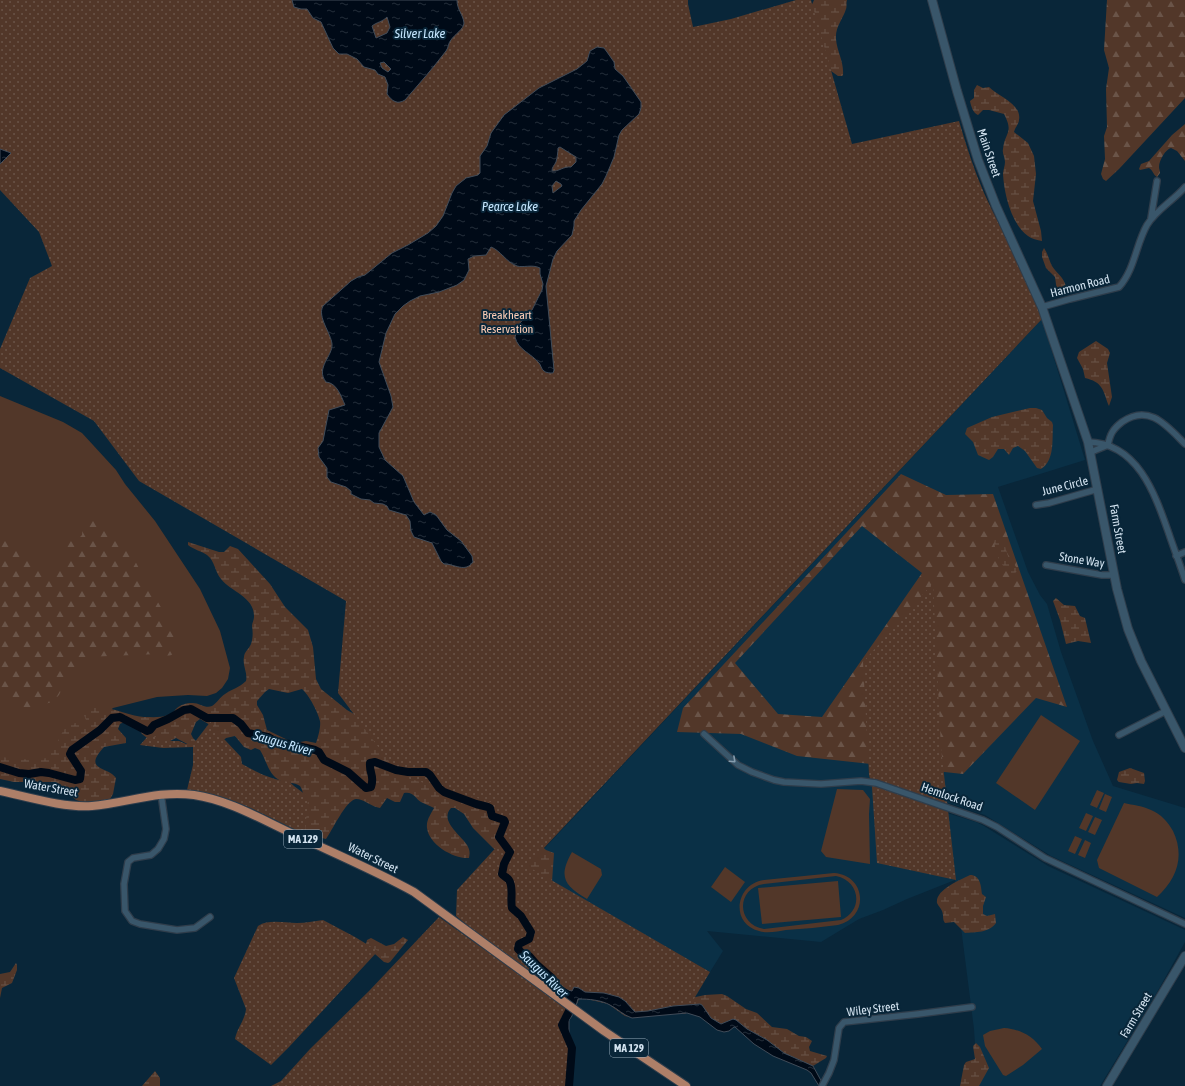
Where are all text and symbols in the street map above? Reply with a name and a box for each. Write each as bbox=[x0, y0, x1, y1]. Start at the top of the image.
water label: Silver Lake bbox=[394, 26, 446, 41]
street label: Main Street bbox=[974, 127, 1004, 180]
water label: Pearce Lake bbox=[482, 199, 538, 214]
street label: Harmon Road bbox=[1049, 272, 1111, 300]
park label: Breakheart Reservation bbox=[481, 308, 533, 336]
street label: June Circle bbox=[1040, 473, 1090, 499]
street label: Farm Street bbox=[1107, 503, 1129, 556]
street label: Stone Way bbox=[1058, 550, 1106, 571]
water label: Saugus River bbox=[251, 727, 316, 759]
one-way arrow bbox=[728, 755, 736, 763]
street label: Water Street bbox=[23, 776, 79, 800]
street label: Hemlock Road bbox=[919, 780, 985, 814]
road number: MA 129 bbox=[284, 830, 322, 848]
street label: Water Street bbox=[346, 840, 401, 876]
water label: Saugus River bbox=[516, 947, 572, 1001]
street label: Farm Street bbox=[1117, 989, 1155, 1040]
street label: Wiley Street bbox=[846, 999, 901, 1019]
road number: MA 129 bbox=[610, 1039, 648, 1057]

